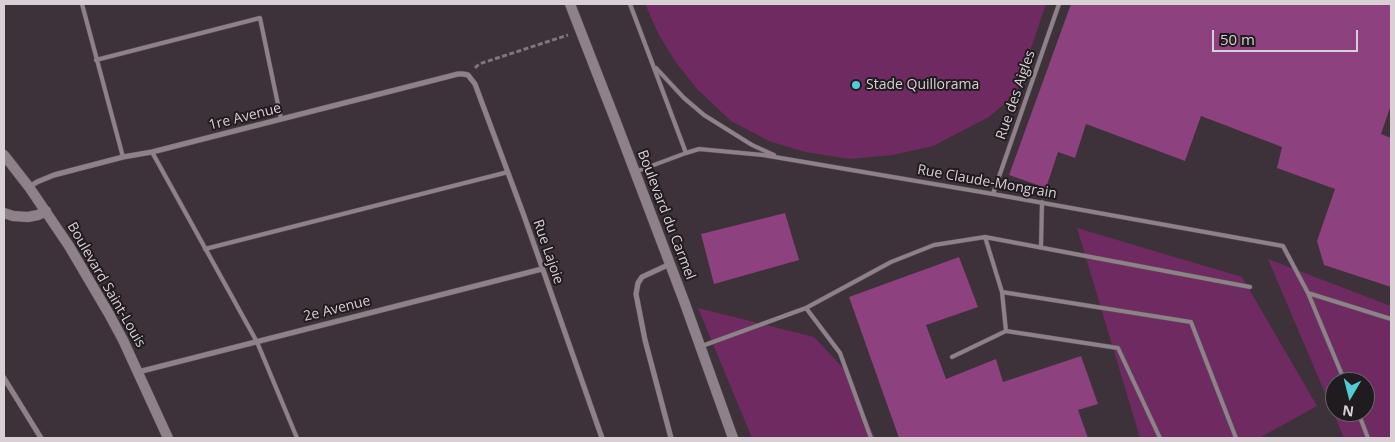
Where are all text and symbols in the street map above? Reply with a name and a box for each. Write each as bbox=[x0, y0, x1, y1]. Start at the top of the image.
scale bar bbox=[1215, 20, 1361, 52]
text: 50 m bbox=[1220, 29, 1255, 49]
street label: Rue des Aigles bbox=[993, 48, 1039, 142]
place label: Stade Quillorama bbox=[866, 77, 979, 93]
marker: Stade Quillorama bbox=[850, 79, 862, 91]
street label: 1re Avenue bbox=[207, 100, 283, 134]
street label: Boulevard du Carmel bbox=[634, 148, 698, 282]
street label: Rue Claude-Mongrain bbox=[916, 161, 1058, 203]
street label: Rue Lajoie bbox=[529, 218, 567, 286]
street label: Boulevard Saint-Louis bbox=[63, 219, 149, 351]
street label: 2e Avenue bbox=[302, 293, 372, 325]
north arrow bbox=[1325, 372, 1375, 422]
text: N bbox=[1341, 401, 1355, 422]

